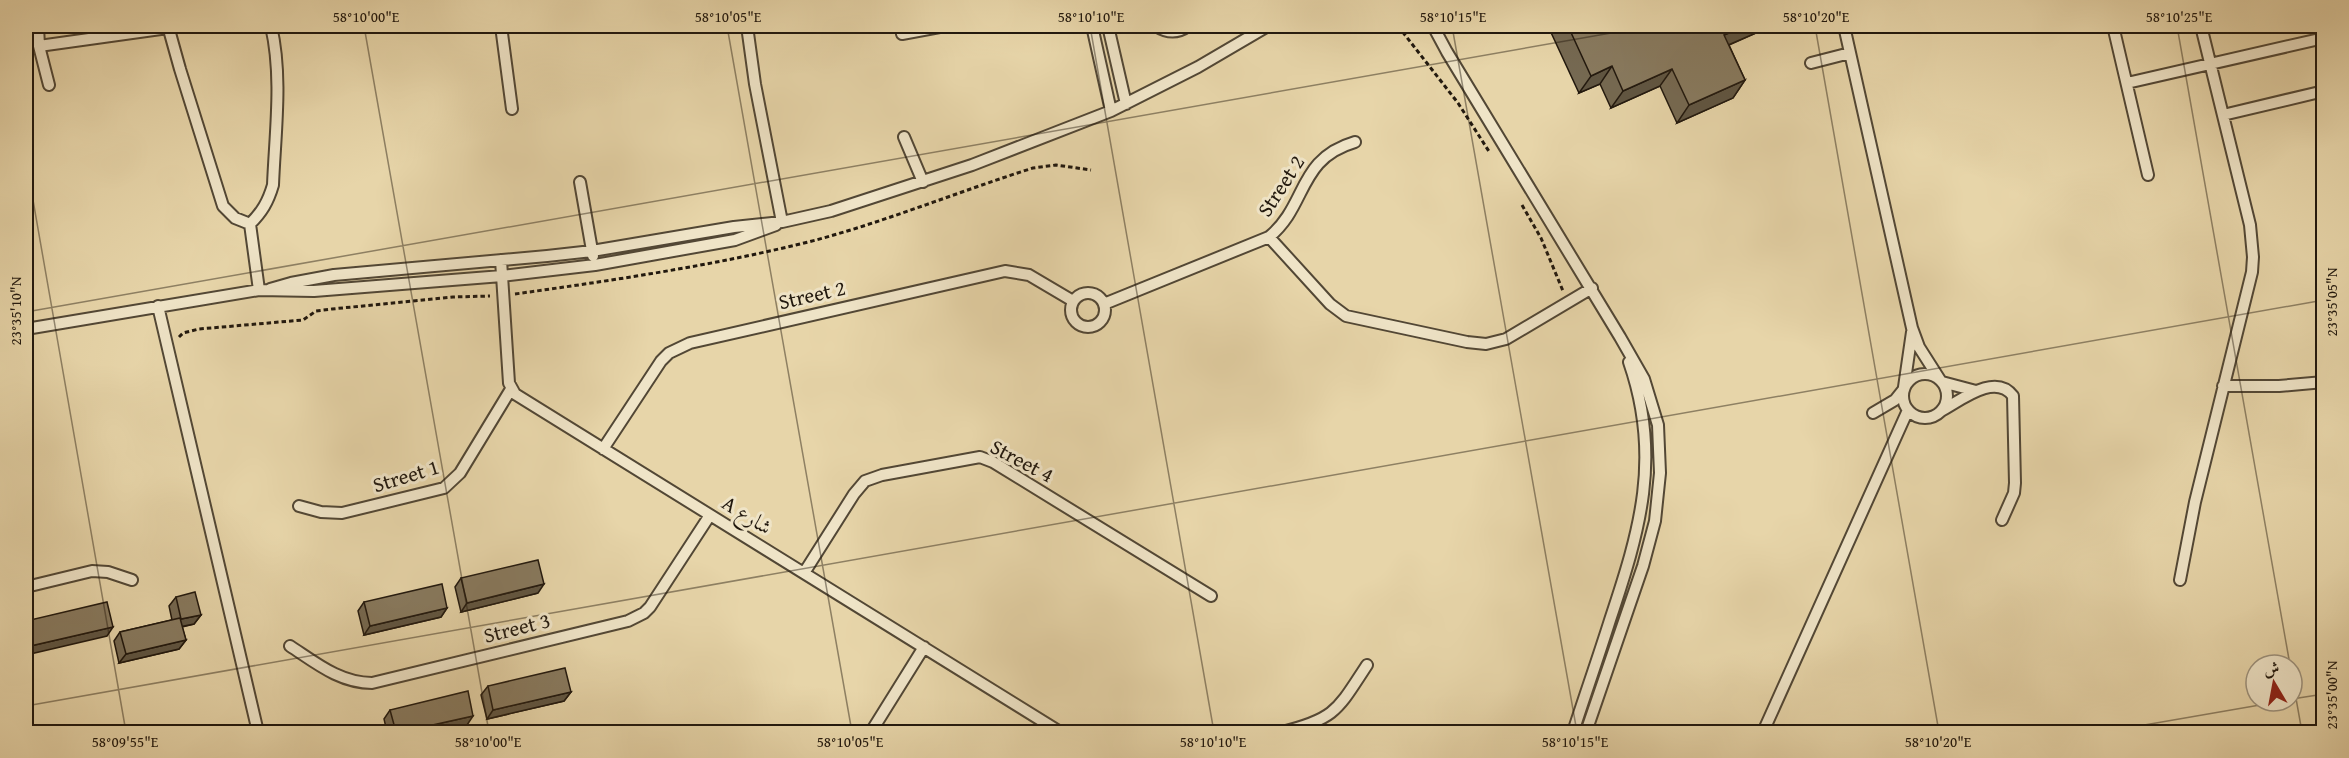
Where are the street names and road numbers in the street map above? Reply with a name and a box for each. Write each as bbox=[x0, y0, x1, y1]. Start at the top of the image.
street label: Street 2 bbox=[1249, 149, 1312, 223]
street label: Street 2 bbox=[775, 272, 848, 317]
street label: Street 4 bbox=[985, 431, 1059, 490]
street label: Street 1 bbox=[369, 451, 443, 500]
street label: A شارع bbox=[715, 487, 778, 545]
street label: Street 3 bbox=[480, 604, 554, 651]

